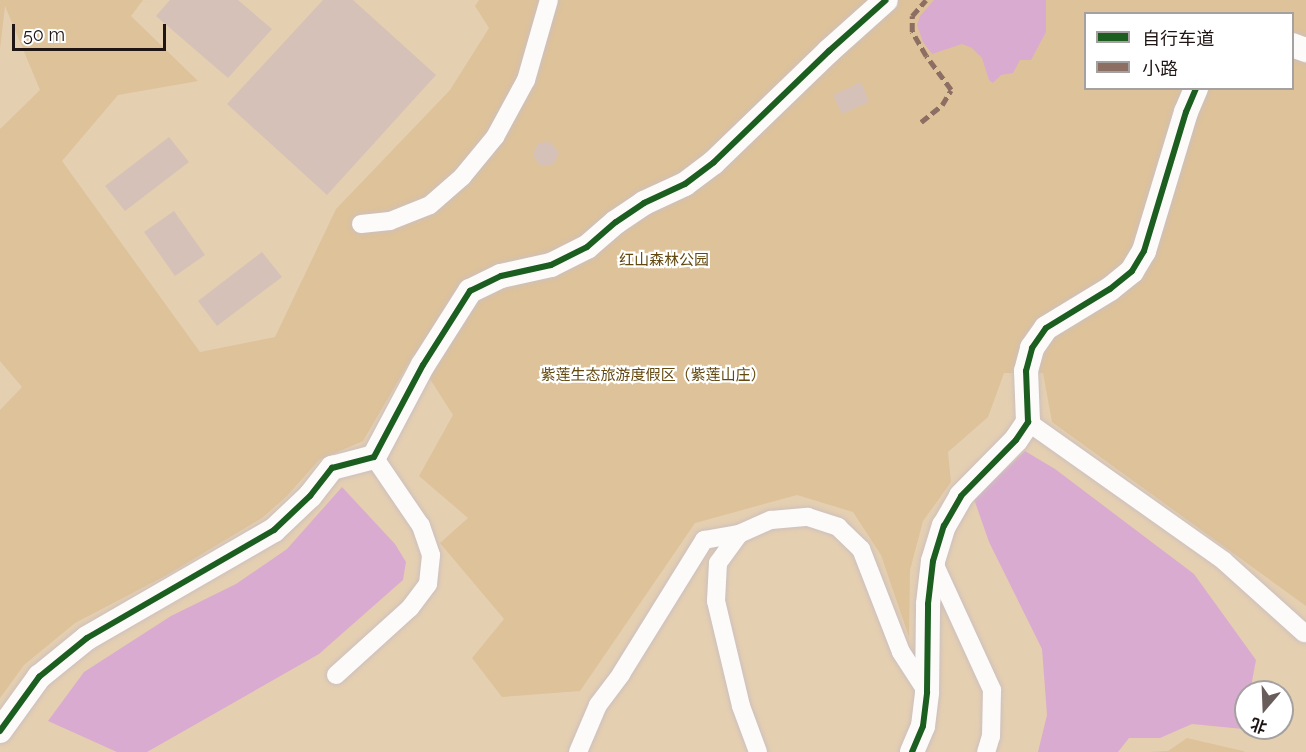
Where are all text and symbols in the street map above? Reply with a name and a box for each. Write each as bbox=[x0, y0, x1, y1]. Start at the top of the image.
scale bar bbox=[15, 12, 170, 50]
legend bbox=[1084, 12, 1294, 90]
text: 50 m bbox=[23, 24, 65, 45]
text: 自行车道 bbox=[1142, 28, 1214, 49]
text: 小路 bbox=[1142, 58, 1178, 79]
park label: 红山森林公园 bbox=[619, 252, 709, 270]
park label: 紫莲生态旅游度假区（紫莲山庄） bbox=[541, 367, 765, 385]
north arrow bbox=[1234, 680, 1294, 740]
text: 北 bbox=[1248, 714, 1269, 737]

